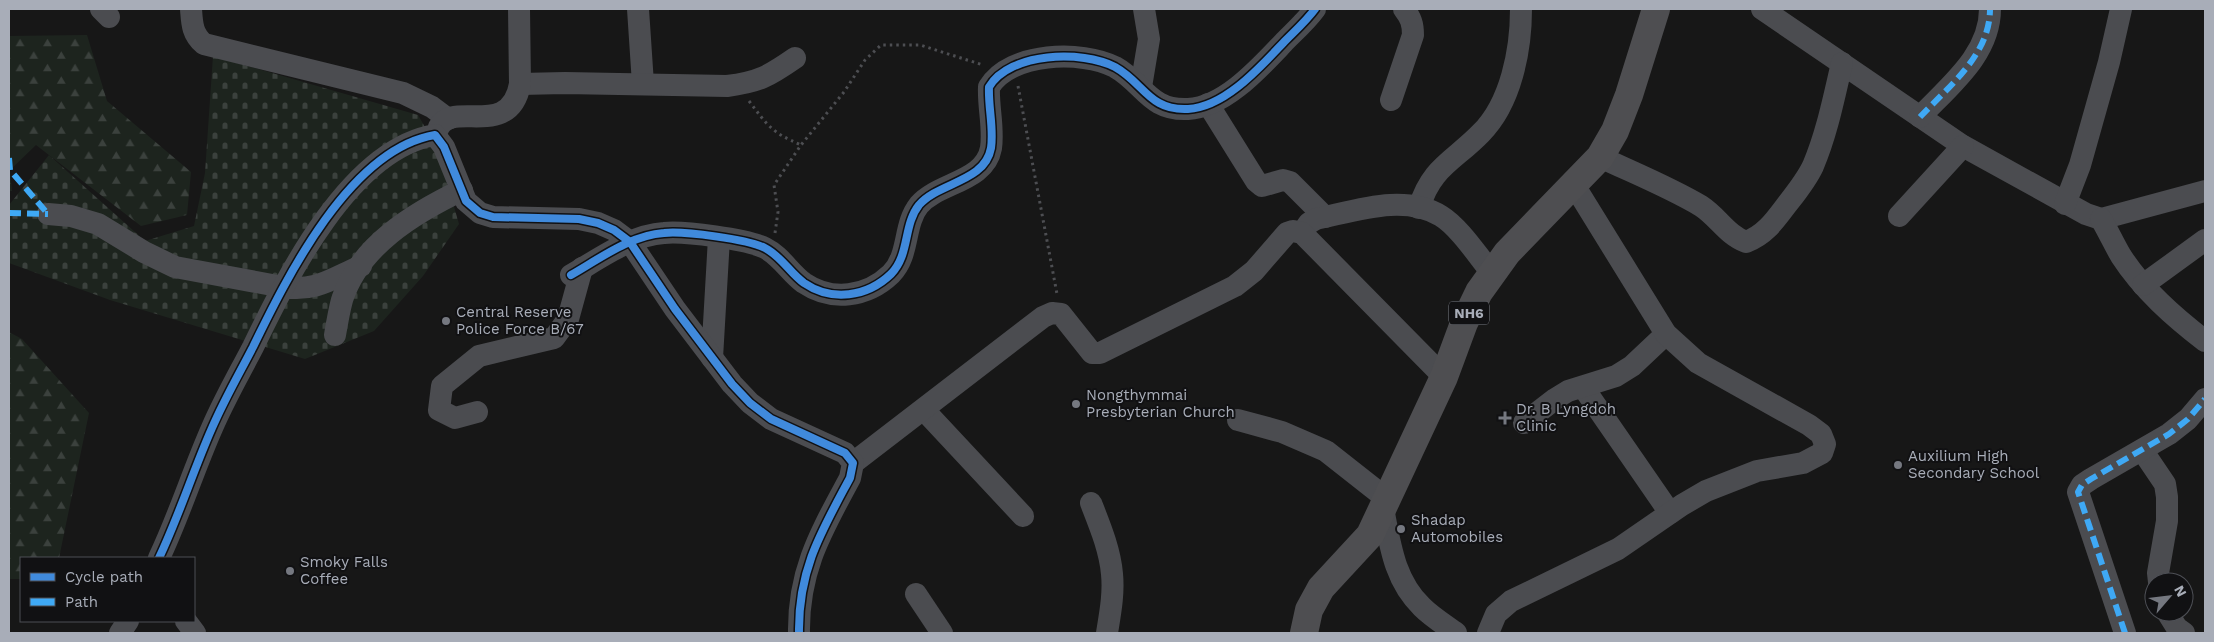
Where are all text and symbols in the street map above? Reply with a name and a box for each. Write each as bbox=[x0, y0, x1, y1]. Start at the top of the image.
road number: NH6 bbox=[1449, 302, 1489, 324]
place label: Central Reserve Police Force B/67 bbox=[456, 303, 584, 338]
marker: Central Reserve Police Force B/67 bbox=[440, 315, 452, 327]
place label: Nongthymmai Presbyterian Church bbox=[1086, 386, 1235, 421]
marker: Nongthymmai Presbyterian Church bbox=[1070, 398, 1082, 410]
place label: Dr. B Lyngdoh Clinic bbox=[1516, 400, 1616, 435]
marker: Dr. B Lyngdoh Clinic bbox=[1498, 411, 1512, 425]
place label: Auxilium High Secondary School bbox=[1908, 447, 2040, 482]
marker: Auxilium High Secondary School bbox=[1892, 459, 1904, 471]
place label: Shadap Automobiles bbox=[1411, 511, 1503, 546]
marker: Shadap Automobiles bbox=[1395, 523, 1407, 535]
place label: Smoky Falls Coffee bbox=[300, 553, 388, 588]
legend bbox=[20, 557, 195, 622]
marker: Smoky Falls Coffee bbox=[284, 565, 296, 577]
text: Cycle path bbox=[65, 568, 143, 586]
north arrow bbox=[2144, 572, 2194, 622]
text: N bbox=[2171, 583, 2190, 599]
text: Path bbox=[65, 593, 98, 611]

